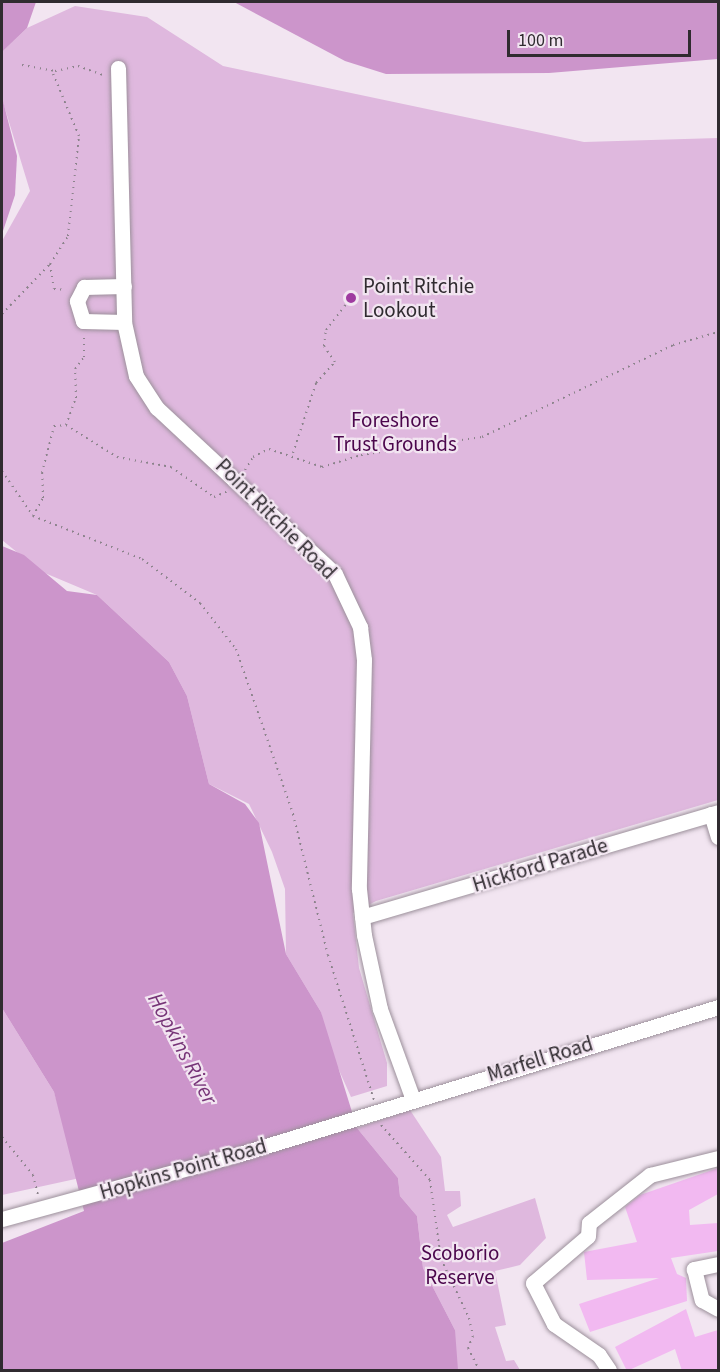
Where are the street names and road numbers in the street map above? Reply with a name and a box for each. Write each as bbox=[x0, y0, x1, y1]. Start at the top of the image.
street label: Point Ritchie Road bbox=[210, 453, 342, 585]
street label: Hickford Parade bbox=[469, 832, 611, 898]
street label: Marfell Road bbox=[484, 1031, 596, 1087]
street label: Hopkins Point Road bbox=[97, 1133, 269, 1205]

